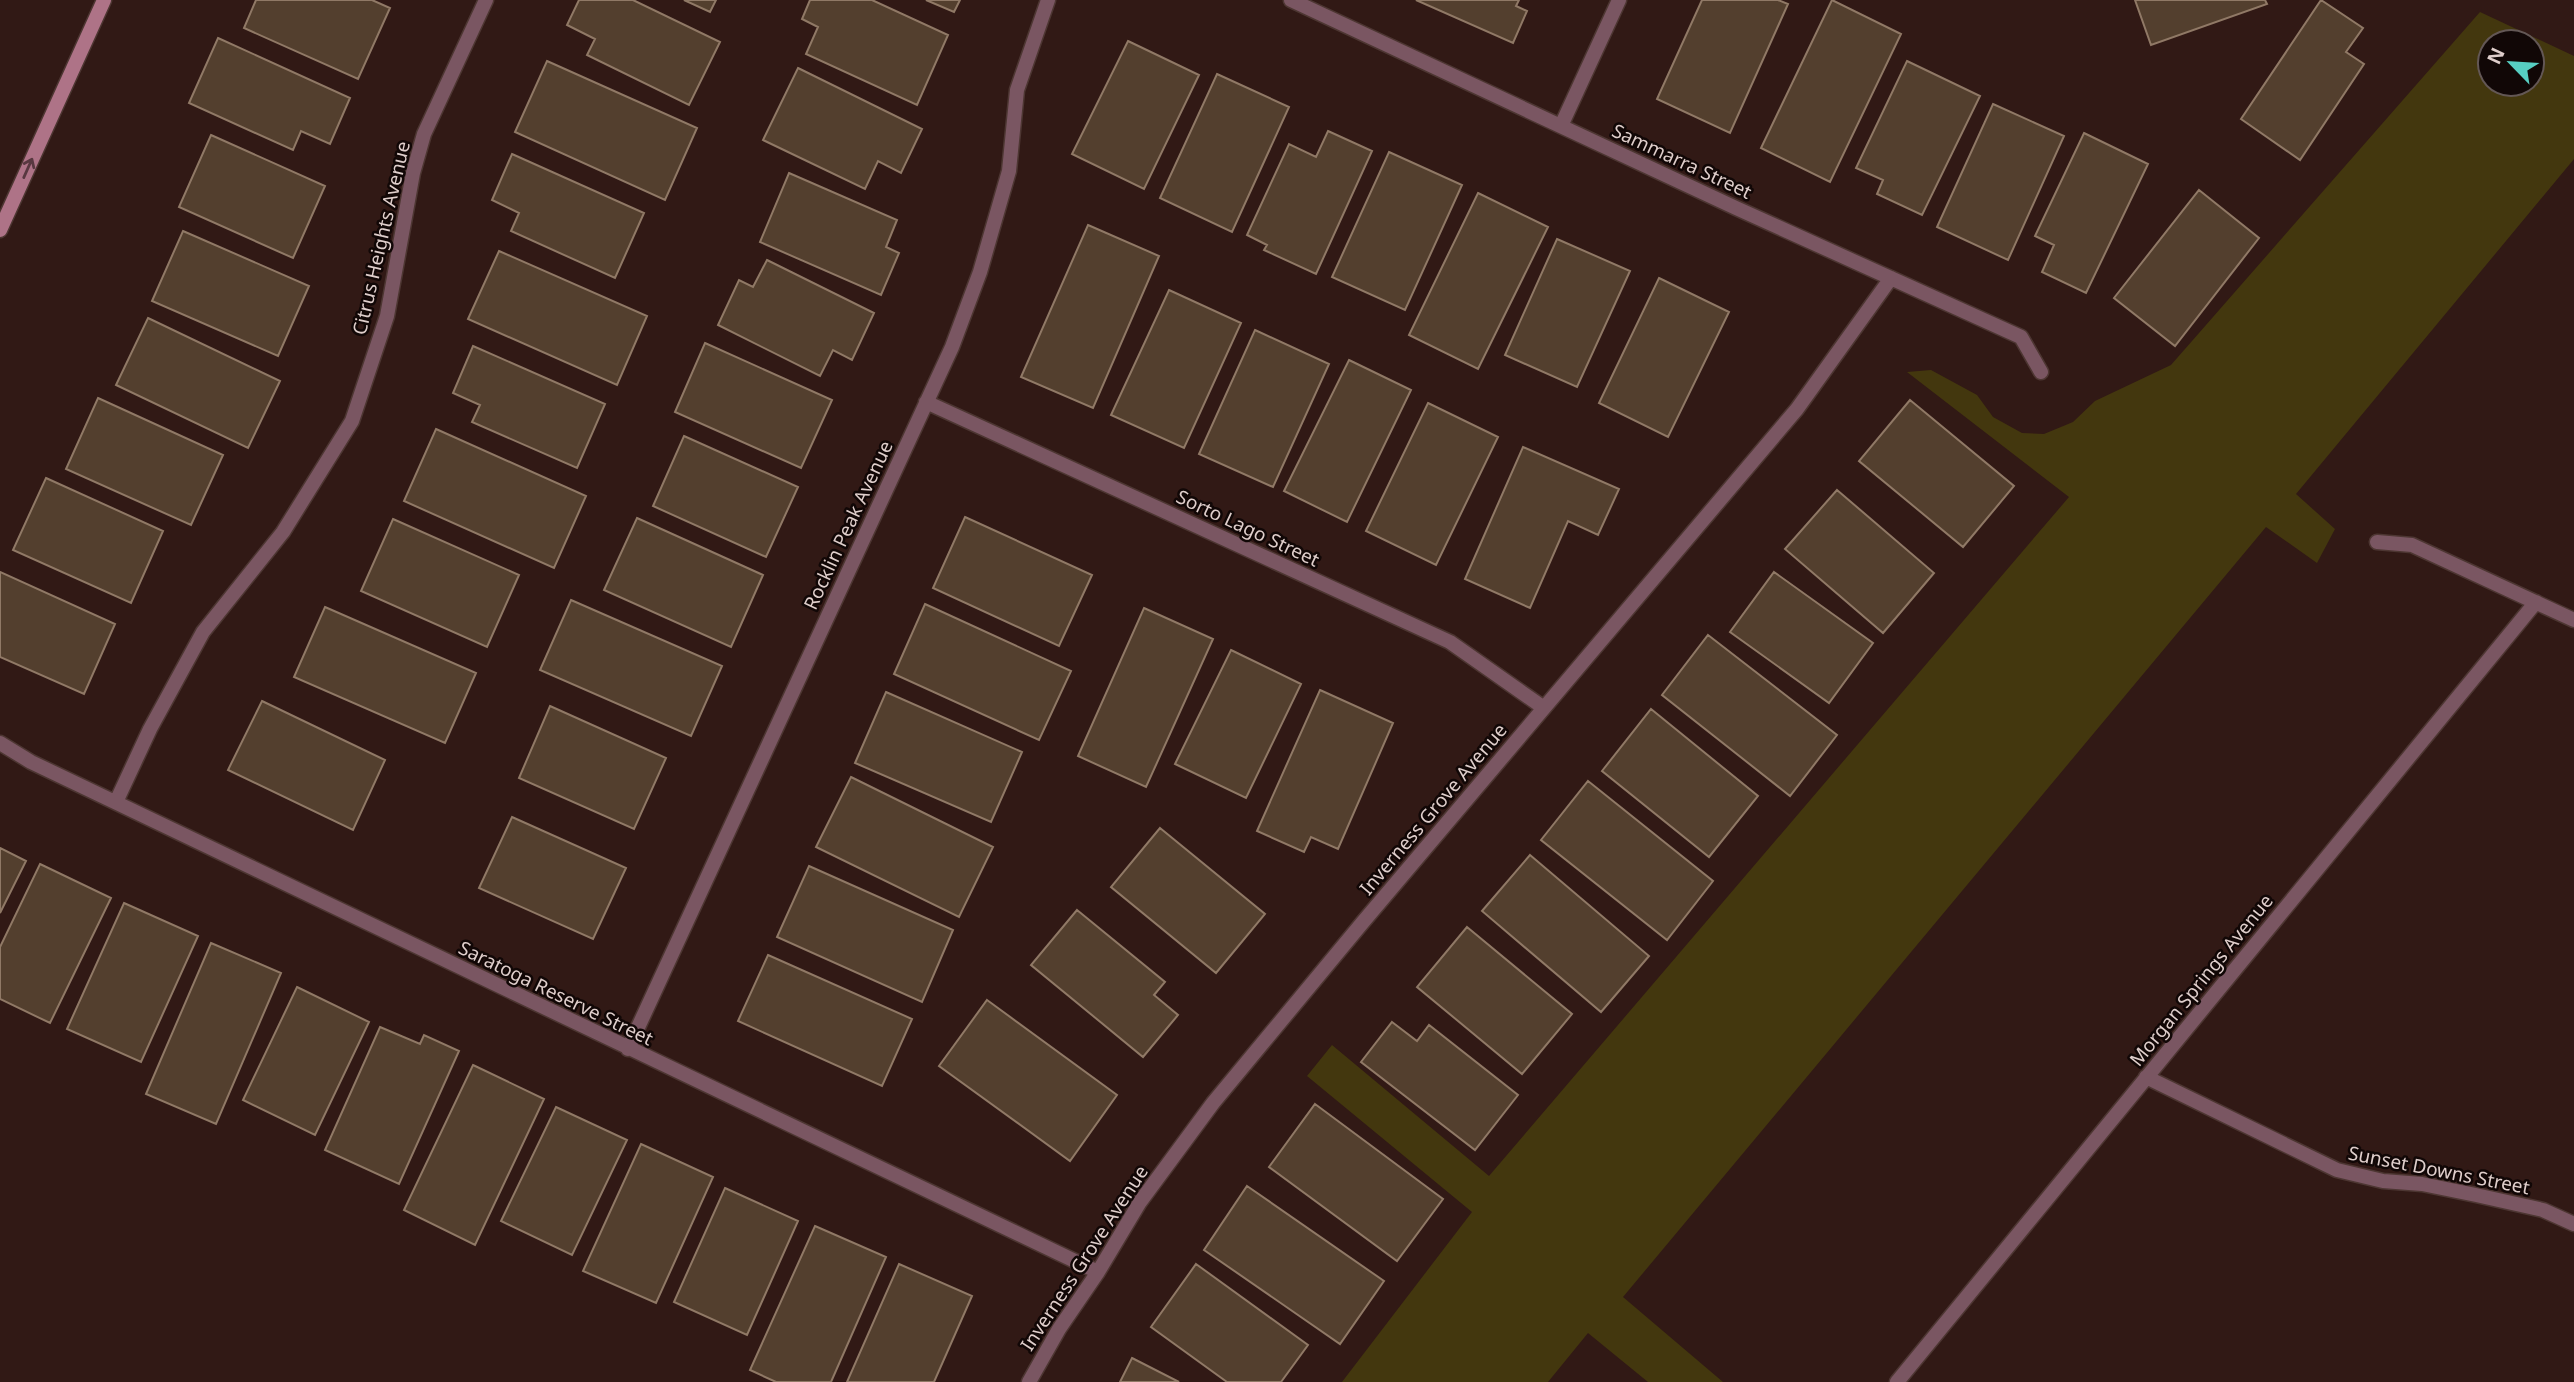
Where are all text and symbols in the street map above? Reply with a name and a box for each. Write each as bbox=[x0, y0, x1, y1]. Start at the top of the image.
north arrow bbox=[2476, 28, 2546, 98]
text: N bbox=[2481, 43, 2511, 68]
street label: Sammarra Street bbox=[1608, 117, 1756, 205]
street label: Citrus Heights Avenue bbox=[346, 139, 416, 337]
one-way arrow bbox=[22, 158, 35, 179]
street label: Rocklin Peak Avenue bbox=[797, 436, 899, 614]
street label: Sorto Lago Street bbox=[1172, 483, 1324, 573]
street label: Inverness Grove Avenue bbox=[1353, 718, 1513, 900]
street label: Morgan Springs Avenue bbox=[2123, 888, 2279, 1072]
street label: Saratoga Reserve Street bbox=[454, 935, 658, 1052]
street label: Sunset Downs Street bbox=[2346, 1140, 2532, 1200]
street label: Inverness Grove Avenue bbox=[1014, 1160, 1154, 1356]

